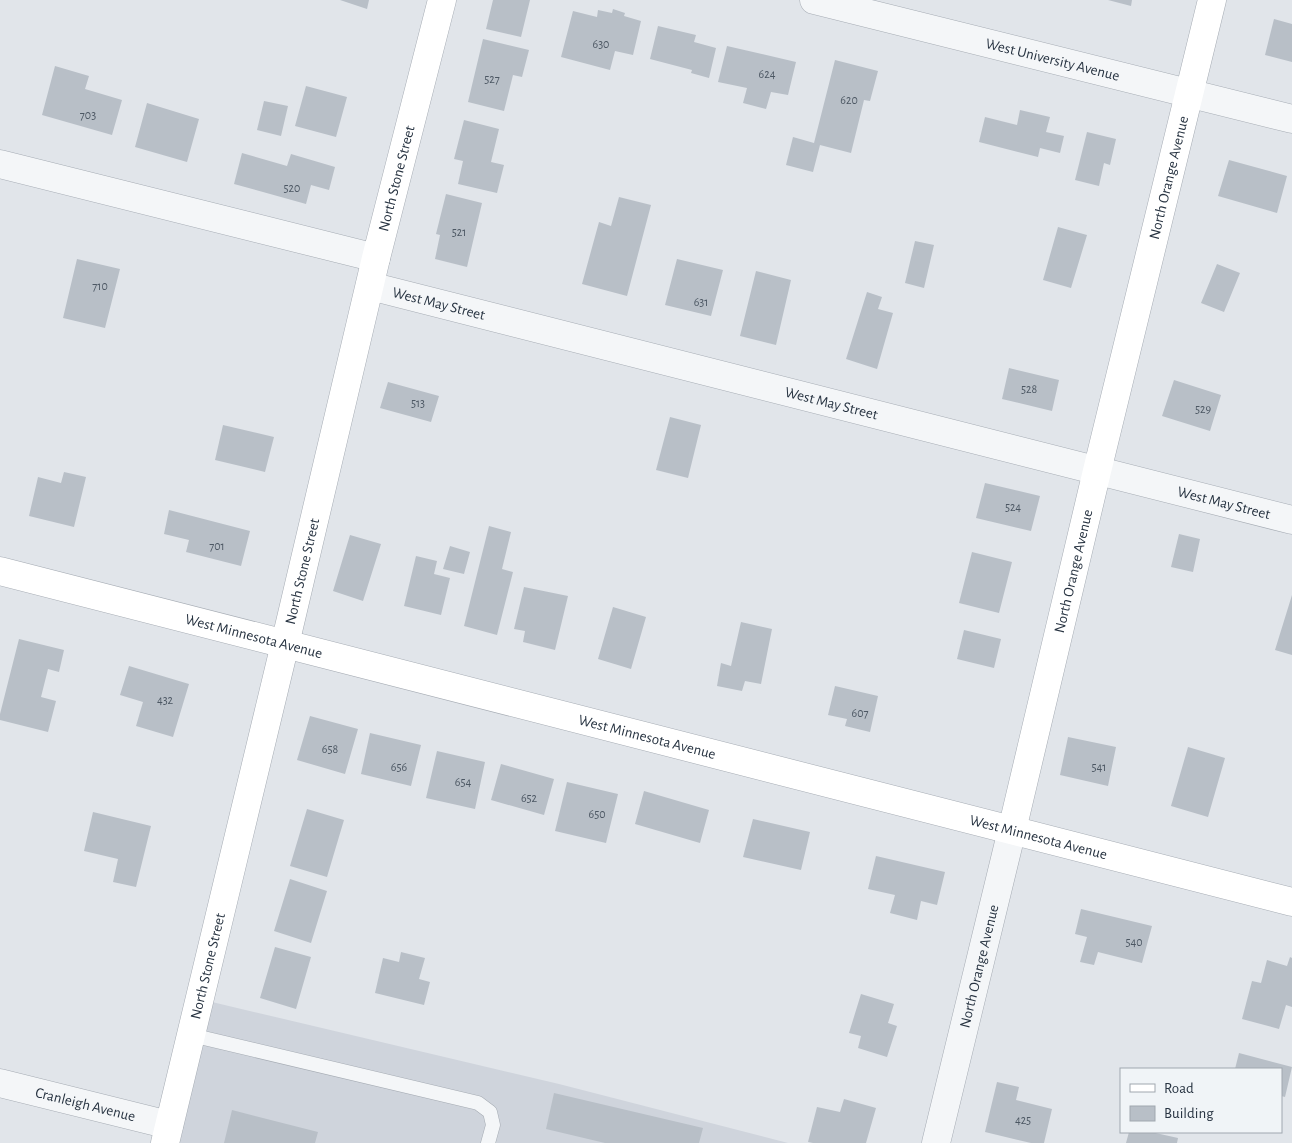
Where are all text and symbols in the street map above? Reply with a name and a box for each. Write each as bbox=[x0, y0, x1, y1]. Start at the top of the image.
street label: West University Avenue bbox=[984, 36, 1121, 84]
house number: 630 bbox=[593, 38, 609, 50]
house number: 624 bbox=[759, 68, 776, 80]
house number: 527 bbox=[484, 73, 500, 85]
house number: 620 bbox=[840, 94, 858, 106]
house number: 703 bbox=[80, 109, 96, 121]
street label: North Orange Avenue bbox=[1147, 114, 1191, 241]
street label: North Stone Street bbox=[376, 124, 418, 233]
house number: 520 bbox=[284, 182, 300, 194]
house number: 521 bbox=[452, 226, 466, 238]
house number: 710 bbox=[92, 280, 108, 292]
street label: West May Street bbox=[391, 285, 487, 323]
house number: 631 bbox=[694, 296, 708, 308]
house number: 528 bbox=[1021, 383, 1037, 395]
street label: West May Street bbox=[783, 385, 879, 423]
house number: 513 bbox=[411, 397, 425, 409]
house number: 529 bbox=[1195, 403, 1211, 415]
street label: West May Street bbox=[1176, 484, 1272, 522]
house number: 524 bbox=[1005, 501, 1021, 513]
street label: North Orange Avenue bbox=[1052, 508, 1096, 634]
street label: North Stone Street bbox=[283, 517, 322, 626]
house number: 701 bbox=[209, 540, 225, 552]
street label: West Minnesota Avenue bbox=[183, 612, 324, 661]
house number: 432 bbox=[157, 694, 174, 706]
house number: 607 bbox=[852, 707, 868, 719]
street label: West Minnesota Avenue bbox=[577, 712, 717, 762]
house number: 658 bbox=[322, 743, 338, 755]
house number: 656 bbox=[391, 761, 408, 773]
house number: 541 bbox=[1092, 761, 1106, 773]
house number: 654 bbox=[455, 776, 471, 788]
house number: 652 bbox=[521, 792, 538, 804]
house number: 650 bbox=[589, 808, 606, 820]
street label: West Minnesota Avenue bbox=[968, 813, 1109, 862]
street label: North Orange Avenue bbox=[957, 903, 1002, 1029]
street label: North Stone Street bbox=[188, 911, 228, 1021]
house number: 540 bbox=[1125, 936, 1143, 948]
legend bbox=[1120, 1068, 1282, 1133]
text: Road bbox=[1164, 1081, 1194, 1096]
street label: Cranleigh Avenue bbox=[34, 1085, 137, 1124]
text: Building bbox=[1164, 1106, 1214, 1121]
house number: 425 bbox=[1015, 1114, 1031, 1126]

